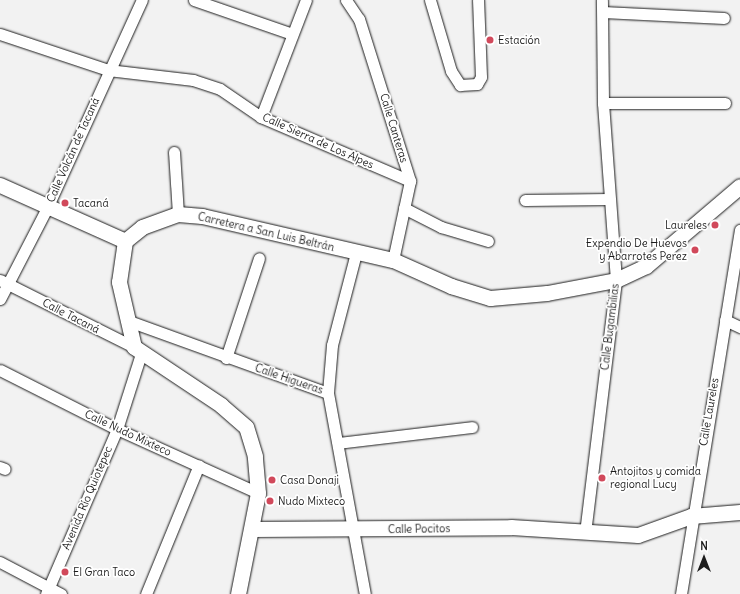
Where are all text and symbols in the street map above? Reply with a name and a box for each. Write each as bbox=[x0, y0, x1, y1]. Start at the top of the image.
place label: Estación bbox=[498, 33, 540, 47]
marker: Estación bbox=[485, 35, 495, 45]
street label: Calle Canteras bbox=[377, 92, 411, 164]
street label: Calle Volcán de Tacaná bbox=[44, 95, 102, 205]
street label: Calle Sierra de Los Alpes bbox=[260, 110, 376, 172]
place label: Tacaná bbox=[73, 196, 109, 210]
marker: Tacaná bbox=[60, 198, 70, 208]
street label: Carretera a San Luis Beltrán bbox=[196, 210, 336, 254]
place label: Laureles bbox=[665, 218, 707, 232]
marker: Laureles bbox=[710, 220, 720, 230]
place label: Expendio De Huevos y Abarrotes Perez bbox=[586, 237, 687, 263]
marker: Expendio De Huevos y Abarrotes Perez bbox=[690, 245, 700, 255]
street label: Calle Bugambilias bbox=[598, 283, 622, 371]
street label: Calle Tacaná bbox=[40, 296, 102, 336]
street label: Calle Higueras bbox=[253, 361, 325, 397]
street label: Calle Laureles bbox=[697, 377, 721, 447]
street label: Calle Nudo Mixteco bbox=[83, 407, 173, 459]
street label: Avenida Río Quiotepec bbox=[59, 444, 115, 552]
place label: Antojitos y comida regional Lucy bbox=[610, 465, 701, 491]
place label: Casa Donaji bbox=[280, 473, 339, 487]
marker: Antojitos y comida regional Lucy bbox=[597, 473, 607, 483]
marker: Casa Donaji bbox=[267, 475, 277, 485]
place label: Nudo Mixteco bbox=[278, 494, 345, 508]
marker: Nudo Mixteco bbox=[265, 496, 275, 506]
street label: Calle Pocitos bbox=[388, 522, 450, 536]
north arrow bbox=[684, 538, 724, 578]
text: N bbox=[700, 539, 708, 553]
place label: El Gran Taco bbox=[73, 565, 135, 579]
marker: El Gran Taco bbox=[60, 567, 70, 577]

